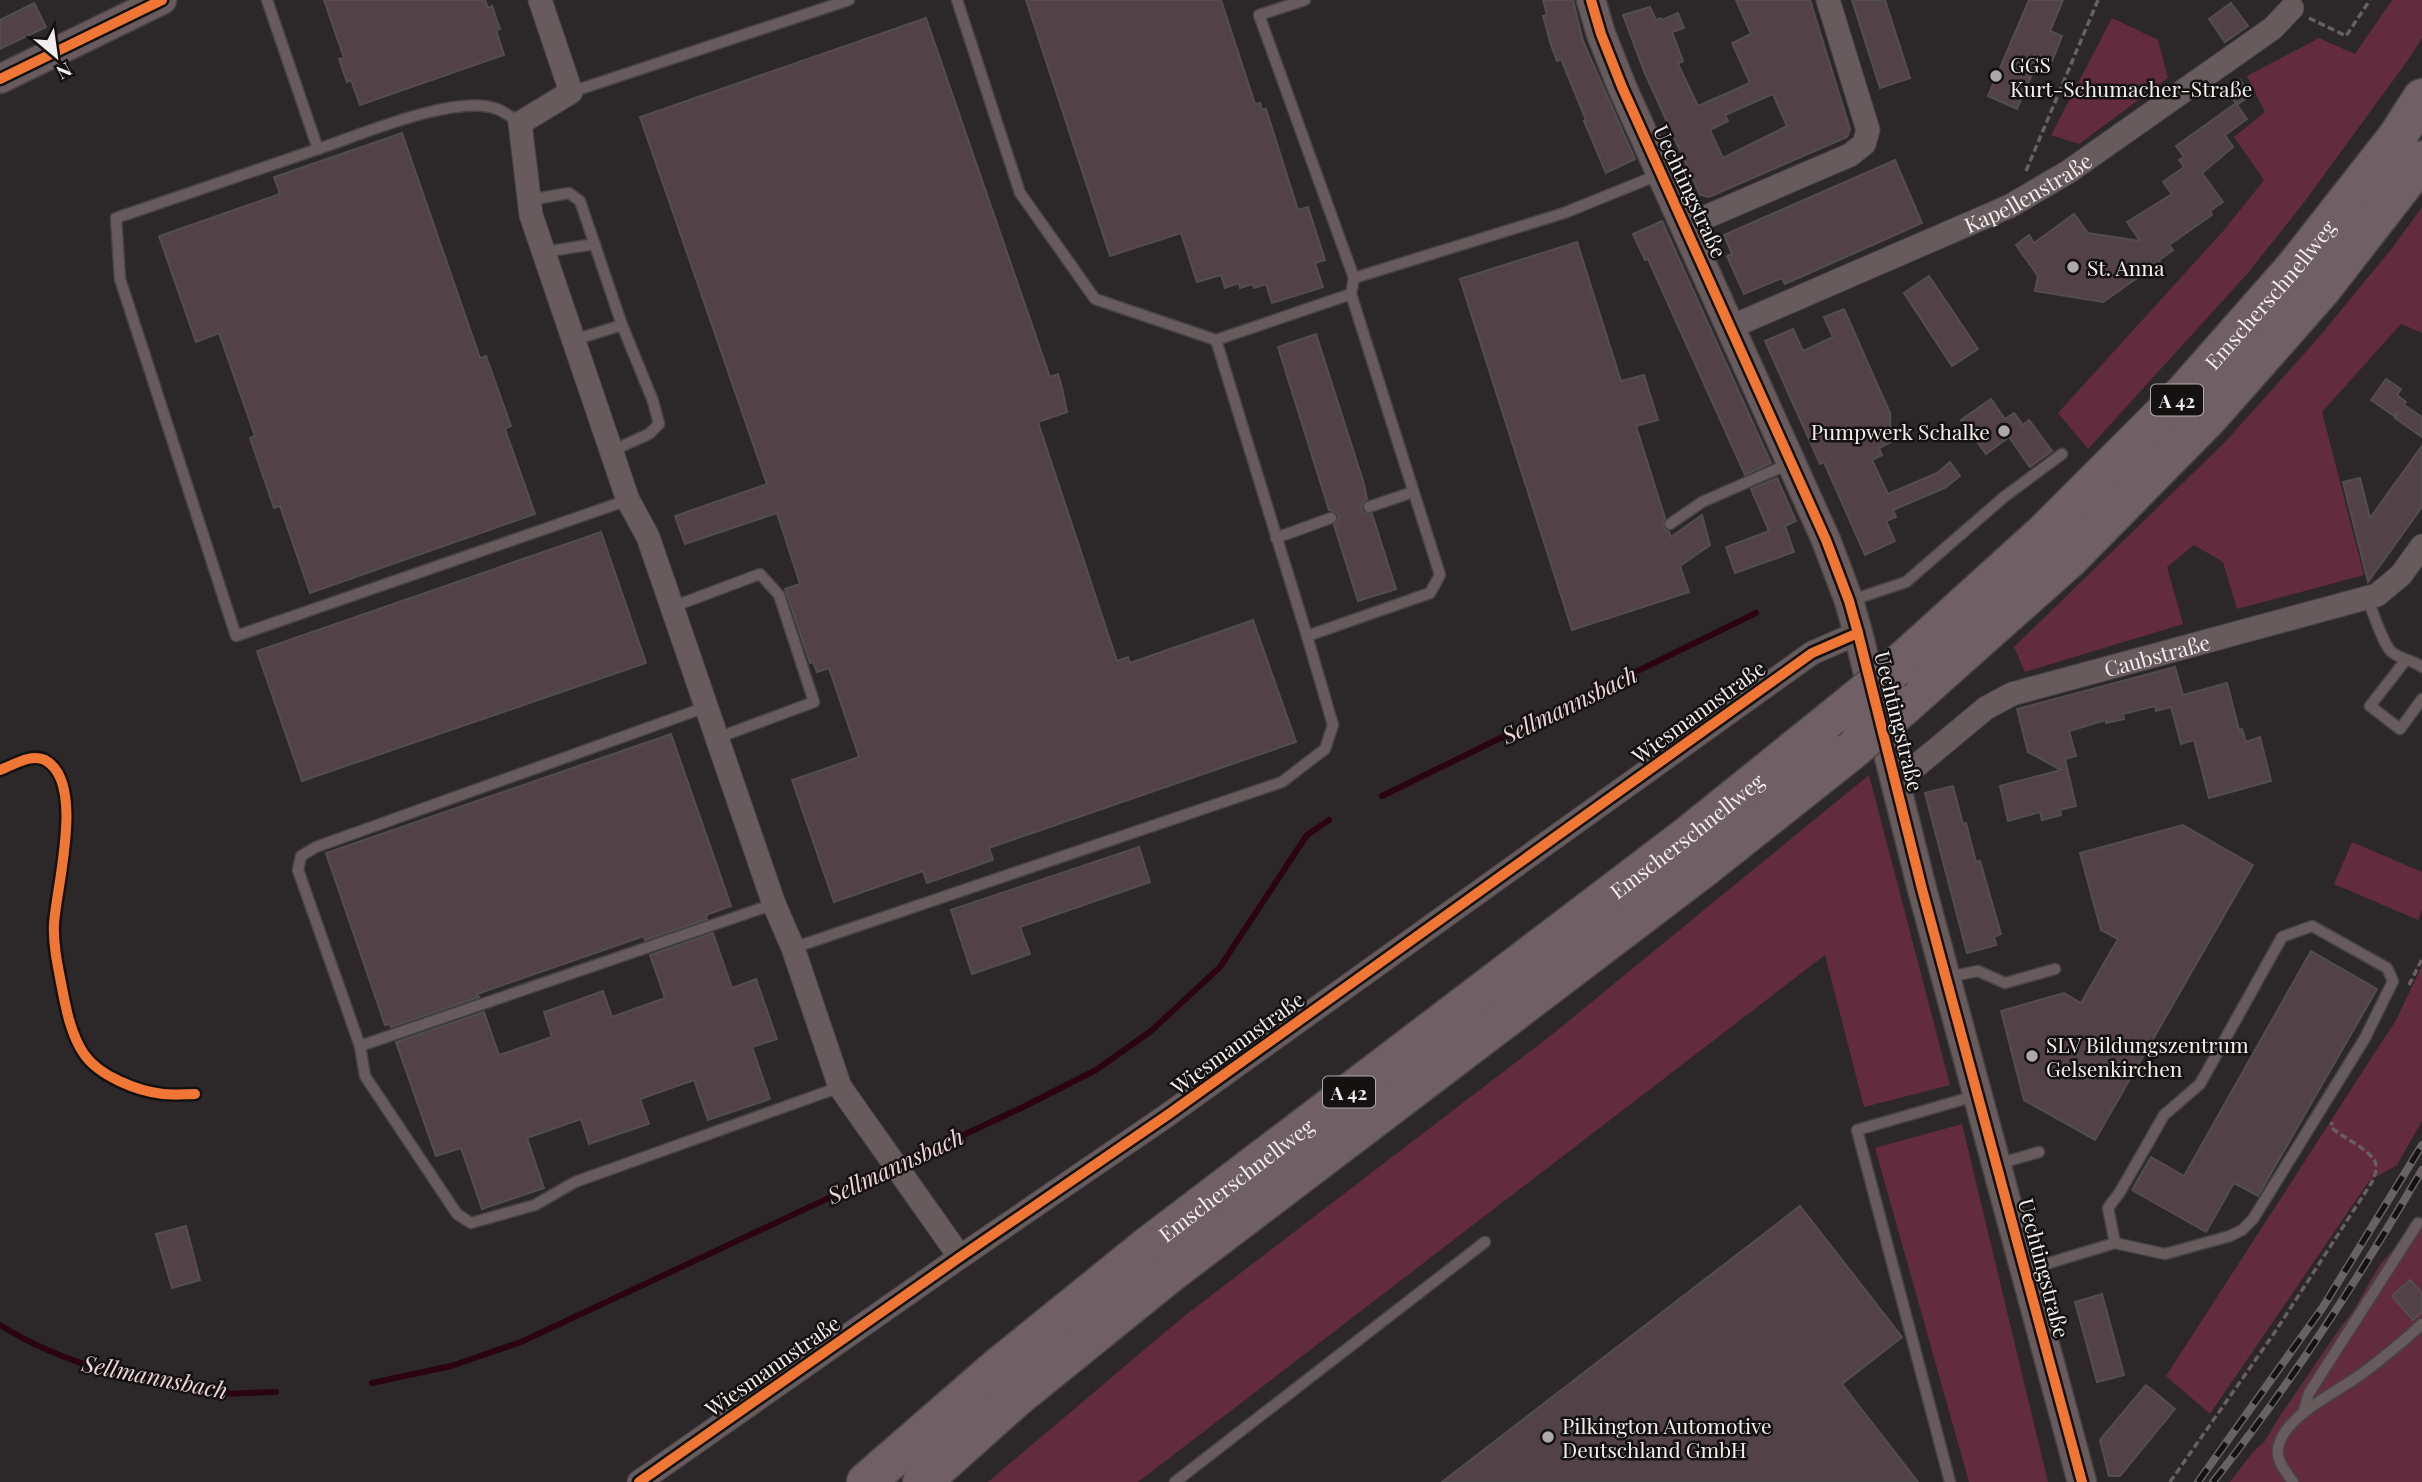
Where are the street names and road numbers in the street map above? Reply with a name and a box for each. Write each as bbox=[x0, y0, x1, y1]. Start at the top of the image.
street label: Uechtingstraße bbox=[1648, 120, 1734, 262]
street label: Kapellenstraße bbox=[1960, 146, 2097, 238]
street label: Emscherschnellweg bbox=[2198, 213, 2341, 375]
road number: A 42 bbox=[2151, 384, 2203, 416]
street label: Caubstraße bbox=[2101, 627, 2213, 682]
street label: Uechtingstraße bbox=[1869, 648, 1931, 794]
street label: Wiesmannstraße bbox=[1625, 653, 1770, 769]
street label: Emscherschnellweg bbox=[1604, 766, 1769, 904]
street label: Wiesmannstraße bbox=[1164, 984, 1309, 1100]
road number: A 42 bbox=[1323, 1076, 1375, 1108]
street label: Emscherschnellweg bbox=[1152, 1111, 1319, 1247]
street label: Uechtingstraße bbox=[2013, 1195, 2077, 1341]
street label: Wiesmannstraße bbox=[698, 1308, 845, 1422]

